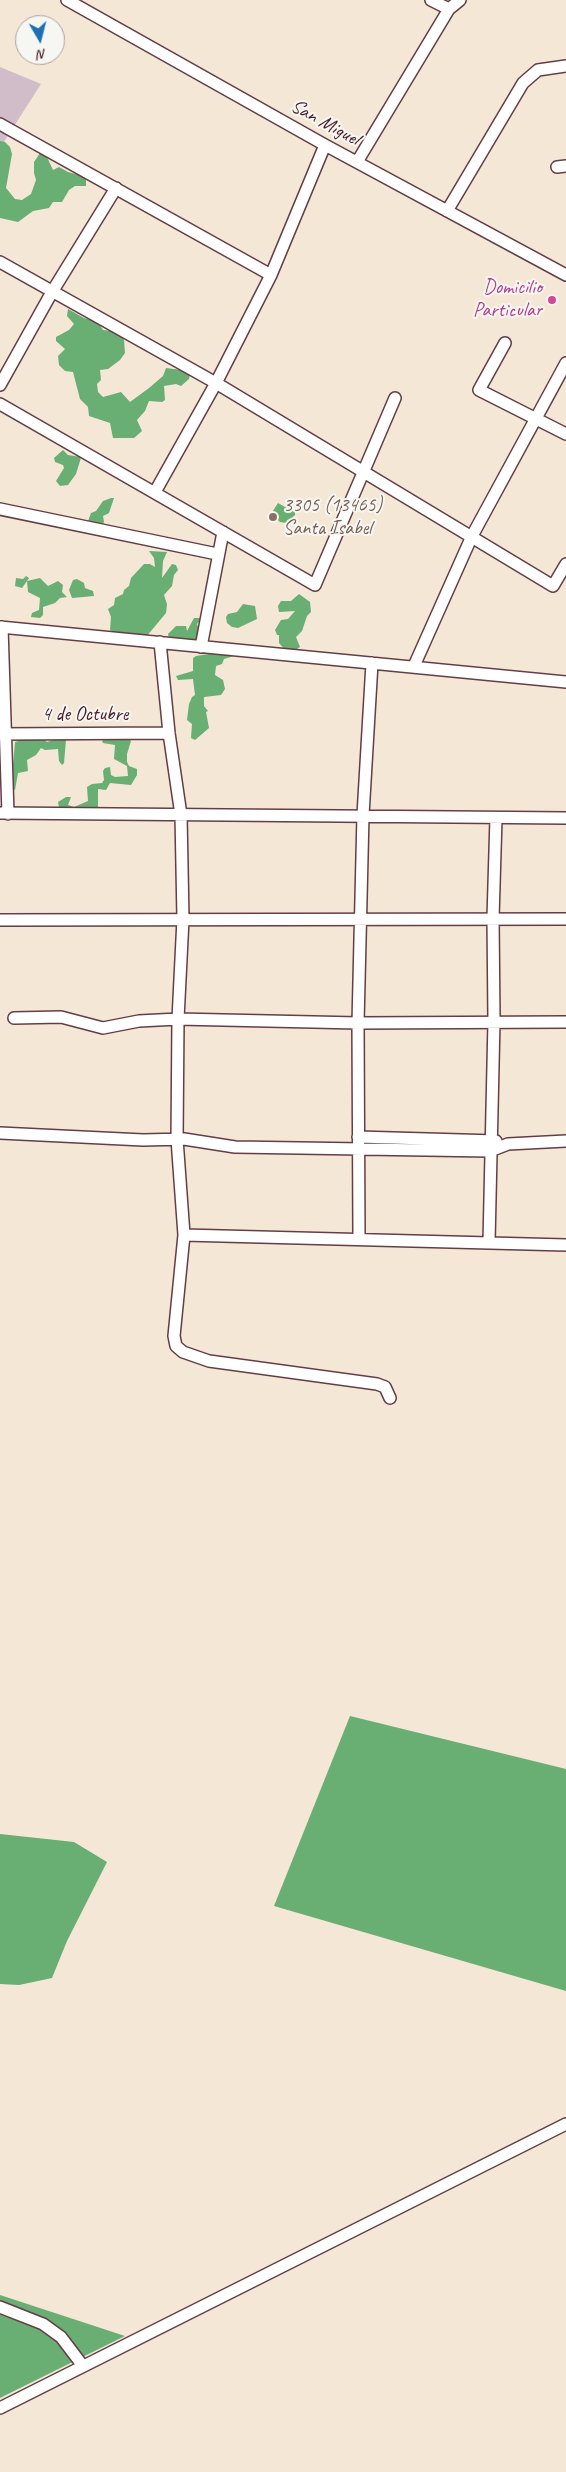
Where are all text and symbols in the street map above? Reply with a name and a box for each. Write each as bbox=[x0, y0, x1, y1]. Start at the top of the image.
north arrow bbox=[15, 15, 65, 65]
text: N bbox=[37, 45, 48, 63]
street label: San Miguel bbox=[286, 94, 364, 152]
place label: Domicilio Particular bbox=[473, 276, 542, 323]
marker: Domicilio Particular bbox=[546, 294, 558, 306]
place label: 3305 (13465) Santa Isabel bbox=[283, 494, 382, 541]
marker: 3305 (13465) Santa Isabel bbox=[267, 511, 279, 523]
street label: 4 de Octubre bbox=[42, 703, 128, 727]

